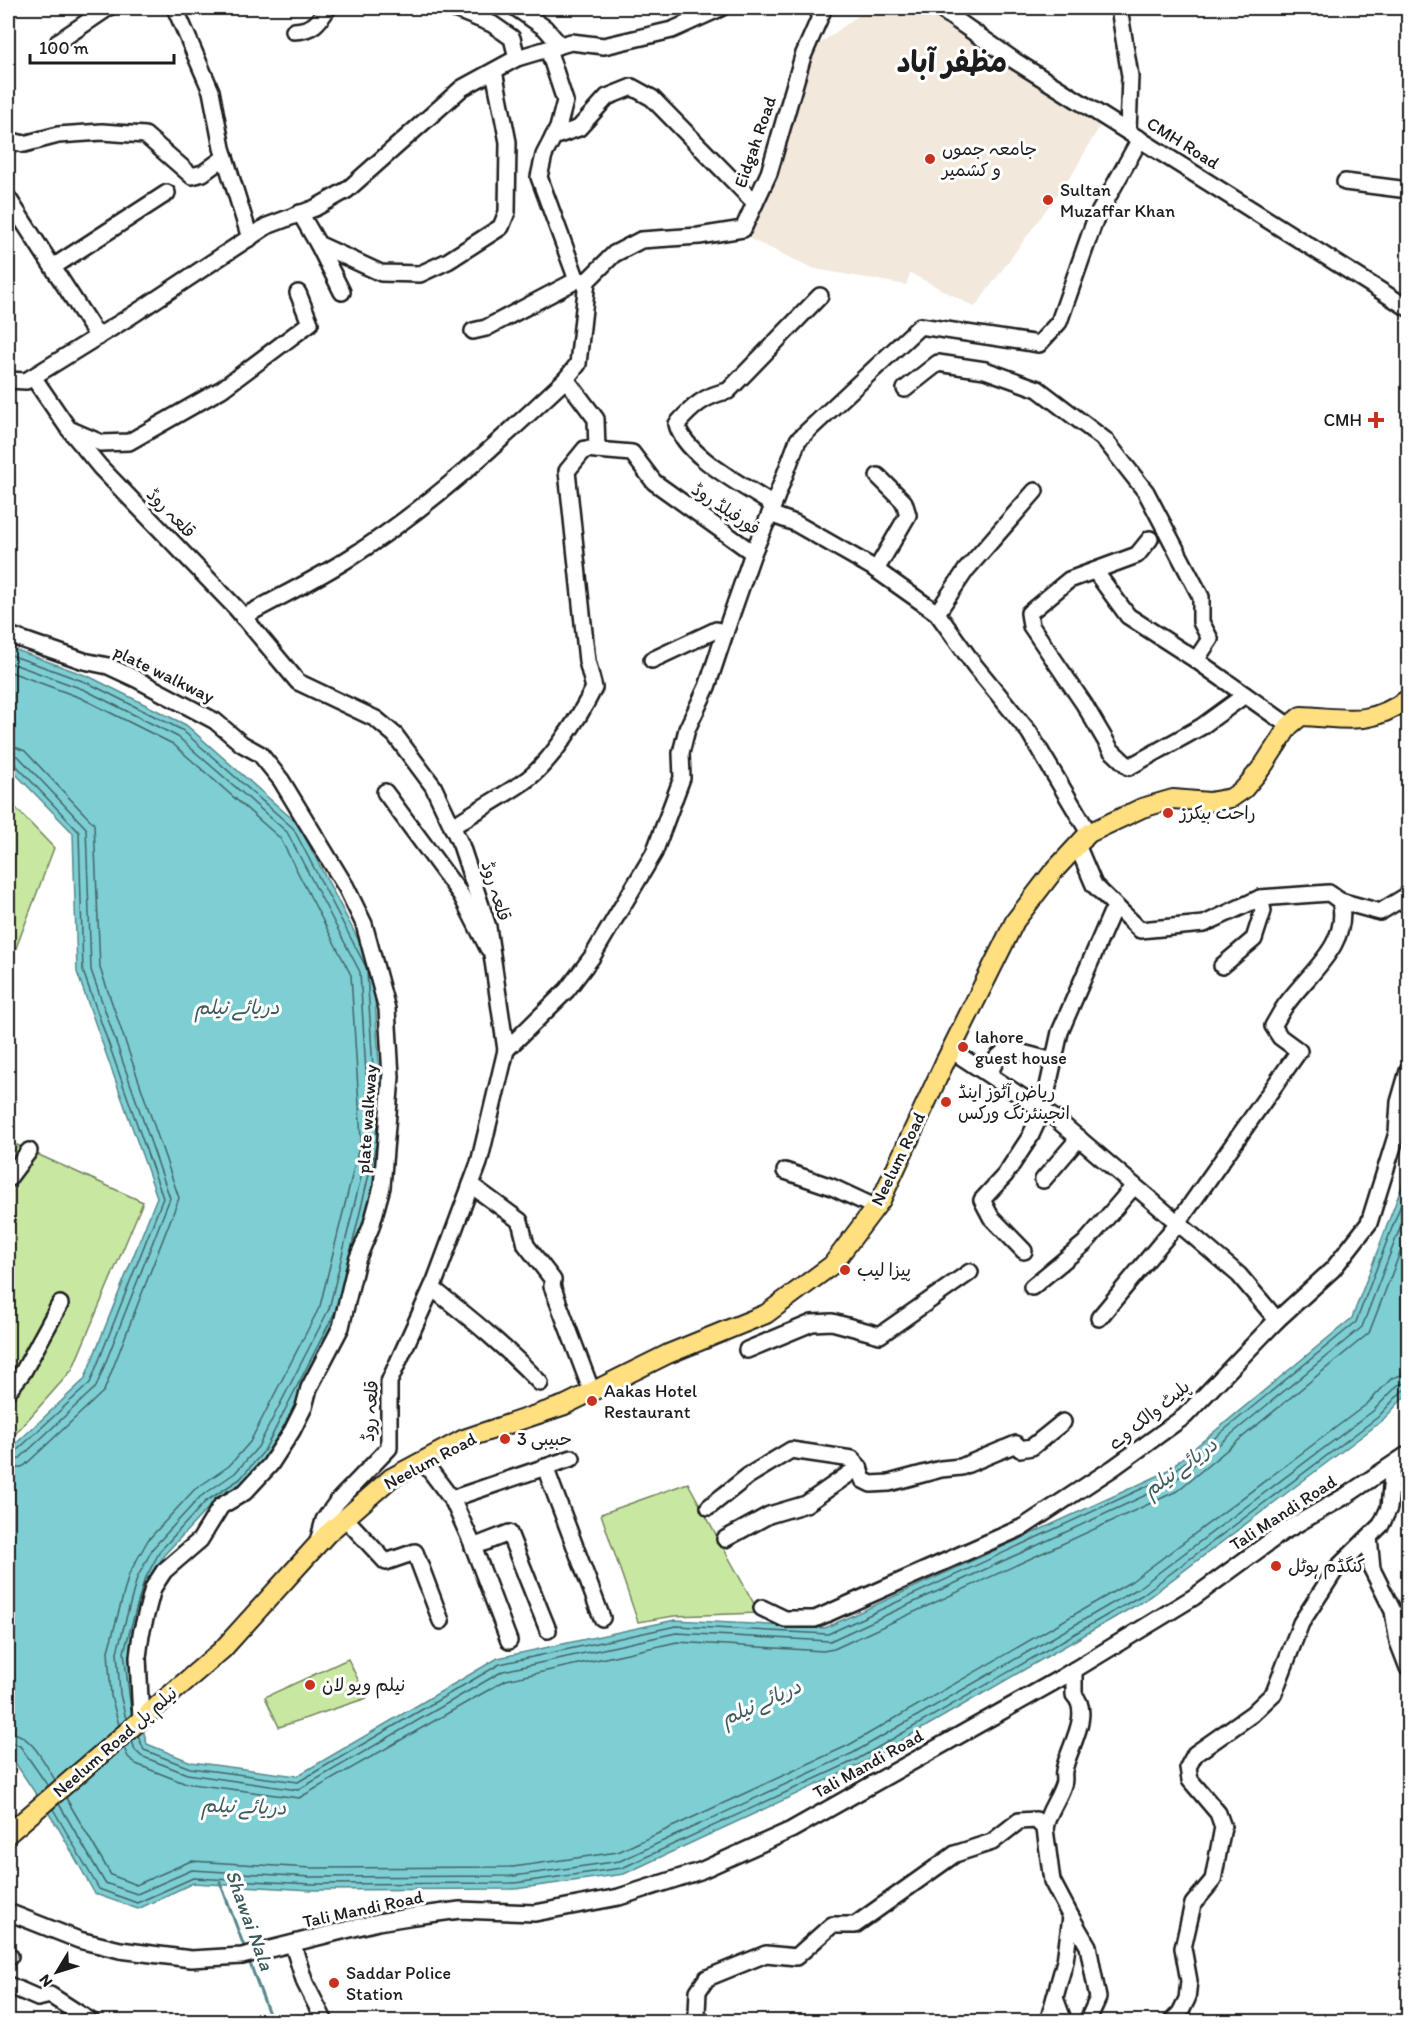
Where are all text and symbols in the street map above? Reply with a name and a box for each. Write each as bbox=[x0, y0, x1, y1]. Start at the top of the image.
scale bar bbox=[30, 27, 174, 65]
text: 100 m bbox=[39, 37, 89, 59]
district label: مظفر آباد bbox=[897, 43, 1007, 80]
street label: Eidgah Road bbox=[729, 93, 781, 191]
street label: CMH Road bbox=[1143, 112, 1223, 174]
place label: جامعہ جموں و کشمیر bbox=[940, 138, 1037, 181]
marker: جامعہ جموں و کشمیر bbox=[923, 152, 937, 166]
place label: Sultan Muzaffar Khan bbox=[1060, 179, 1175, 222]
marker: Sultan Muzaffar Khan bbox=[1041, 193, 1055, 207]
place label: CMH bbox=[1323, 409, 1362, 431]
marker: CMH bbox=[1367, 411, 1385, 429]
street label: فورفیلڈ روڈ bbox=[687, 478, 765, 540]
street label: قلعہ روڈ bbox=[142, 483, 200, 543]
street label: plate walkway bbox=[110, 640, 218, 708]
place label: راحت بیکرز bbox=[1178, 802, 1256, 824]
marker: راحت بیکرز bbox=[1161, 806, 1175, 820]
street label: قلعہ روڈ bbox=[477, 858, 515, 924]
water label: دریائے نیلم bbox=[194, 995, 280, 1023]
place label: lahore guest house bbox=[975, 1026, 1067, 1069]
marker: lahore guest house bbox=[956, 1040, 970, 1054]
street label: plate walkway bbox=[352, 1063, 382, 1174]
place label: ریاض آٹوز اینڈ انجینئرنگ ورکس bbox=[958, 1081, 1070, 1124]
marker: ریاض آٹوز اینڈ انجینئرنگ ورکس bbox=[939, 1095, 953, 1109]
street label: Neelum Road bbox=[866, 1108, 930, 1209]
place label: پیزا لیب bbox=[857, 1259, 911, 1282]
marker: پیزا لیب bbox=[838, 1263, 852, 1277]
street label: پلیٹ والک وے bbox=[1104, 1375, 1195, 1455]
street label: قلعہ روڈ bbox=[357, 1380, 383, 1442]
place label: Aakas Hotel Restaurant bbox=[604, 1380, 697, 1423]
marker: Aakas Hotel Restaurant bbox=[585, 1394, 599, 1408]
street label: Neelum Road bbox=[380, 1427, 480, 1495]
place label: حبیبی 3 bbox=[517, 1428, 572, 1450]
marker: حبیبی 3 bbox=[498, 1432, 512, 1446]
water label: دریائے نیلم bbox=[1139, 1432, 1224, 1505]
street label: Tali Mandi Road bbox=[1225, 1470, 1341, 1556]
place label: کنگڈم ہوٹل bbox=[1288, 1555, 1365, 1580]
marker: کنگڈم ہوٹل bbox=[1269, 1559, 1283, 1573]
place label: نیلم ویو لان bbox=[322, 1674, 405, 1699]
water label: دریائے نیلم bbox=[717, 1674, 807, 1734]
marker: نیلم ویو لان bbox=[303, 1678, 317, 1692]
street label: Neelum Road نیلم پل bbox=[48, 1682, 184, 1804]
street label: Tali Mandi Road bbox=[809, 1725, 927, 1803]
water label: دریائے نیلم bbox=[201, 1793, 287, 1823]
water label: Shawai Nala bbox=[221, 1867, 280, 1974]
street label: Tali Mandi Road bbox=[301, 1885, 425, 1933]
north arrow bbox=[27, 1942, 87, 2002]
place label: Saddar Police Station bbox=[346, 1962, 451, 2005]
text: N bbox=[35, 1971, 56, 1991]
marker: Saddar Police Station bbox=[327, 1976, 341, 1990]

